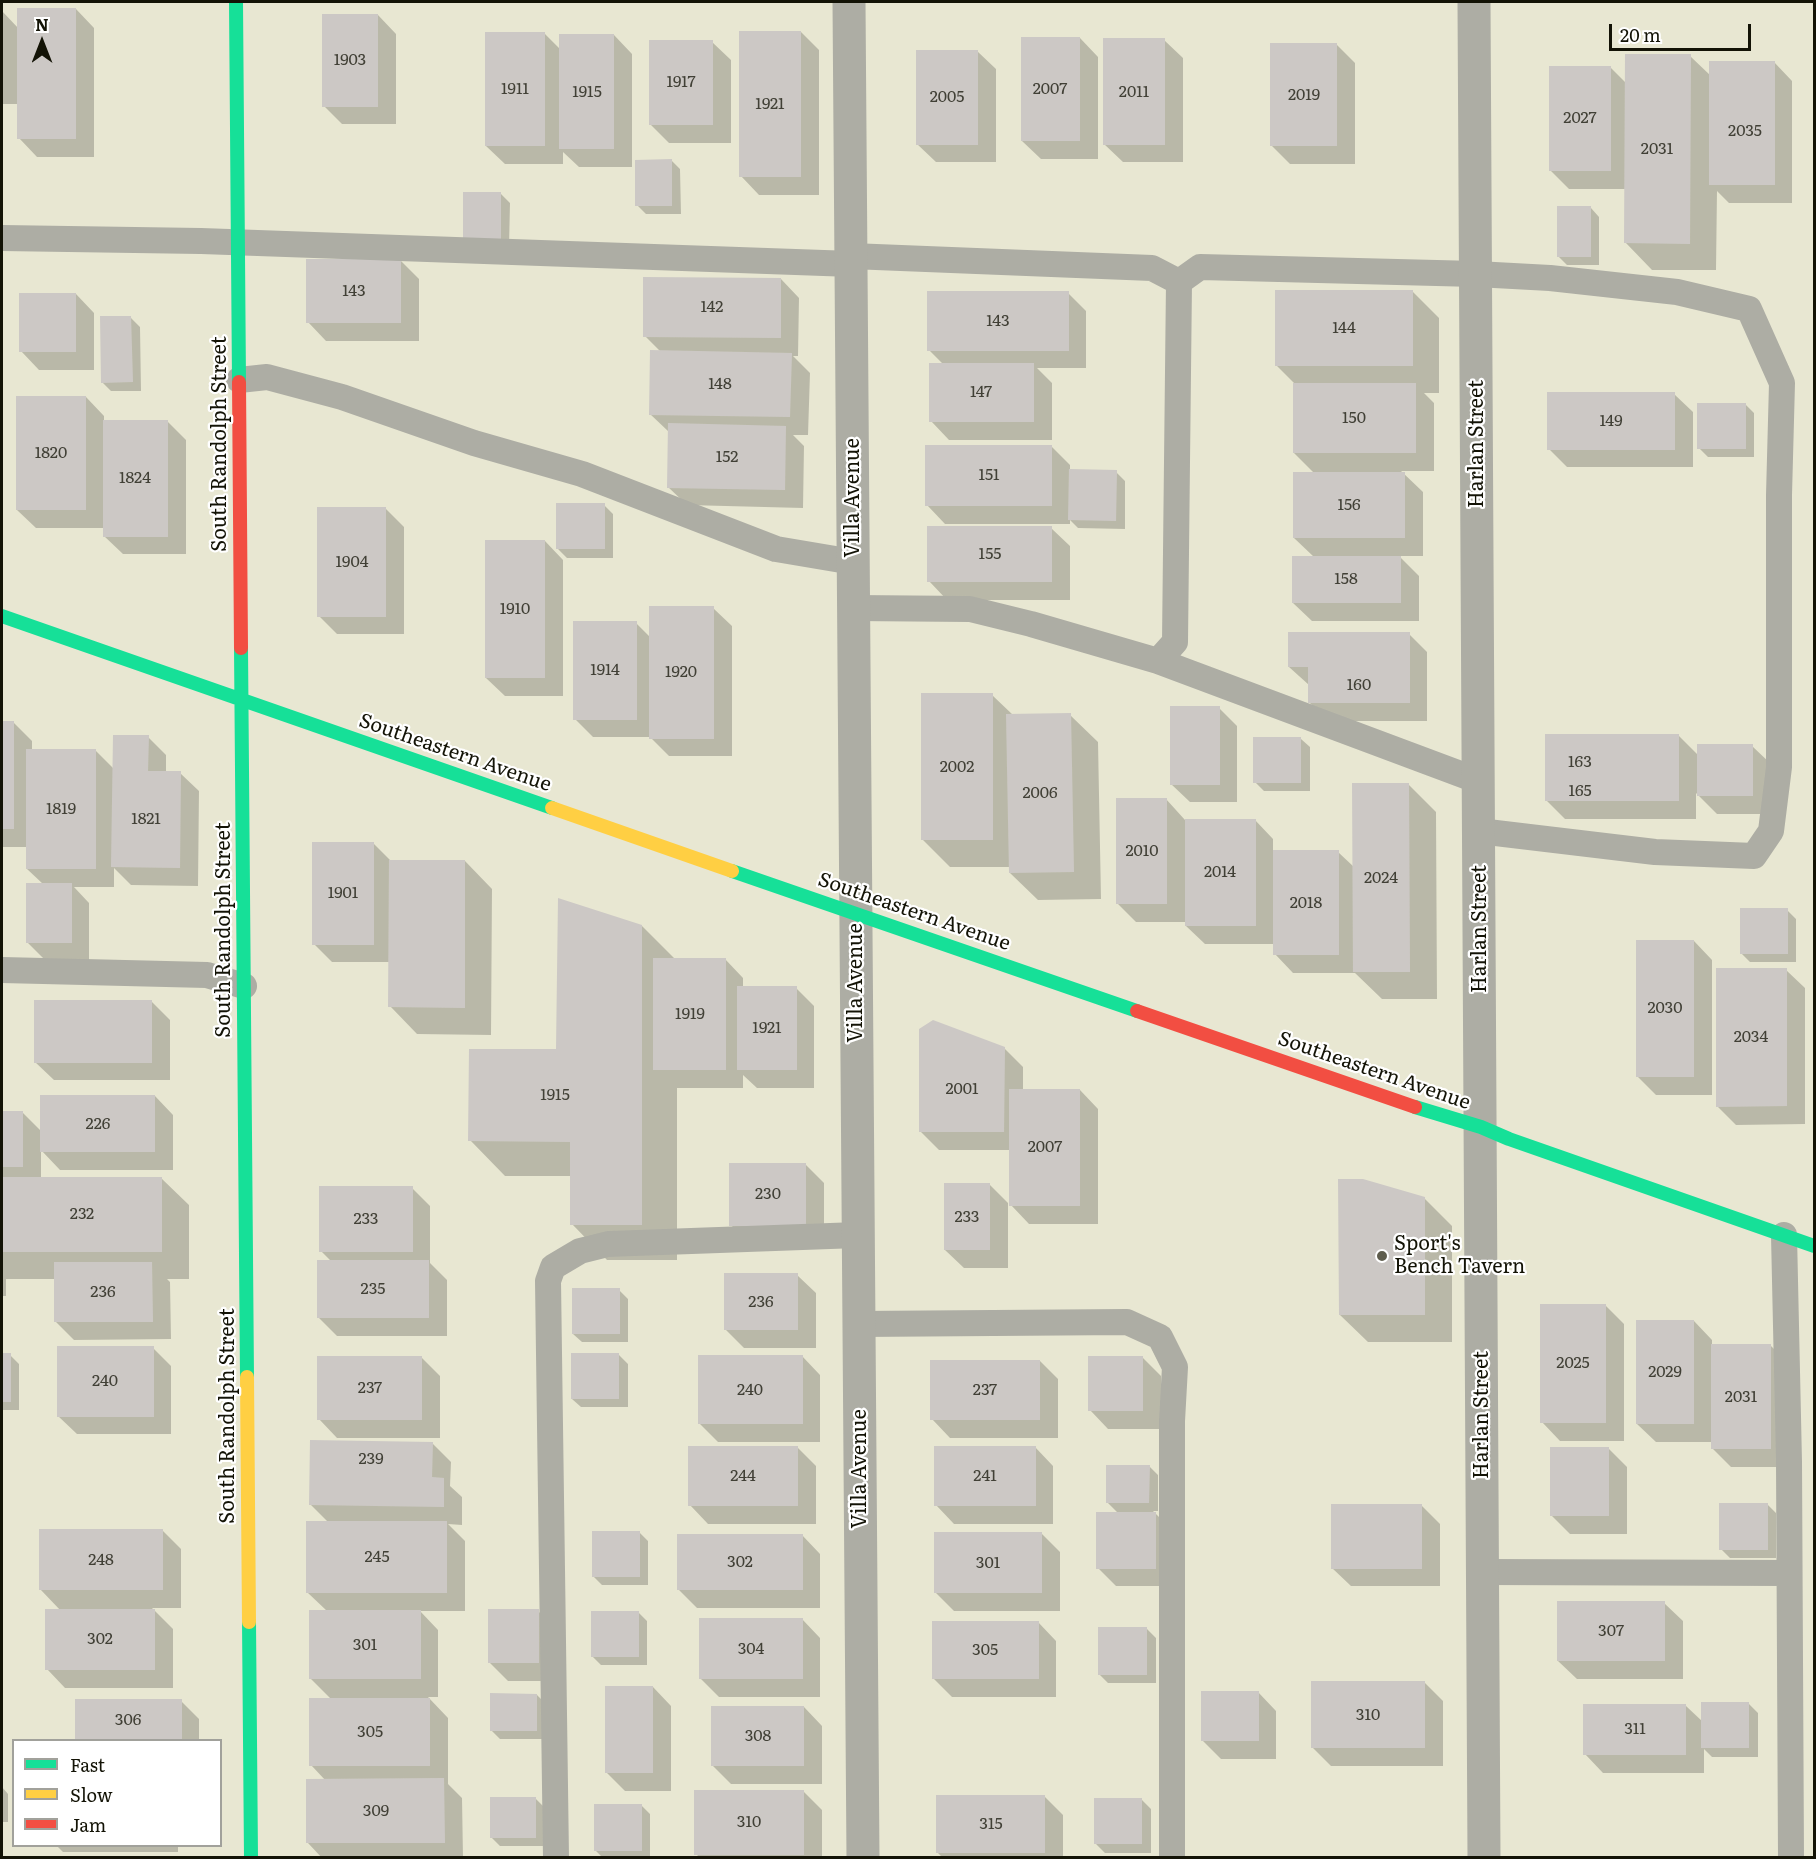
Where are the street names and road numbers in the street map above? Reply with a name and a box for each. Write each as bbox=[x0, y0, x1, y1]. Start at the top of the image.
street label: South Randolph Street bbox=[208, 336, 232, 552]
street label: Harlan Street bbox=[1465, 380, 1489, 508]
street label: Villa Avenue bbox=[841, 438, 865, 558]
street label: Southeastern Avenue bbox=[356, 709, 554, 797]
street label: South Randolph Street bbox=[212, 822, 236, 1038]
street label: Harlan Street bbox=[1468, 865, 1492, 993]
street label: Southeastern Avenue bbox=[815, 868, 1013, 956]
street label: Villa Avenue bbox=[844, 923, 868, 1043]
street label: Southeastern Avenue bbox=[1275, 1027, 1473, 1115]
street label: South Randolph Street bbox=[216, 1308, 240, 1524]
street label: Harlan Street bbox=[1470, 1351, 1494, 1479]
street label: Villa Avenue bbox=[848, 1409, 872, 1529]

